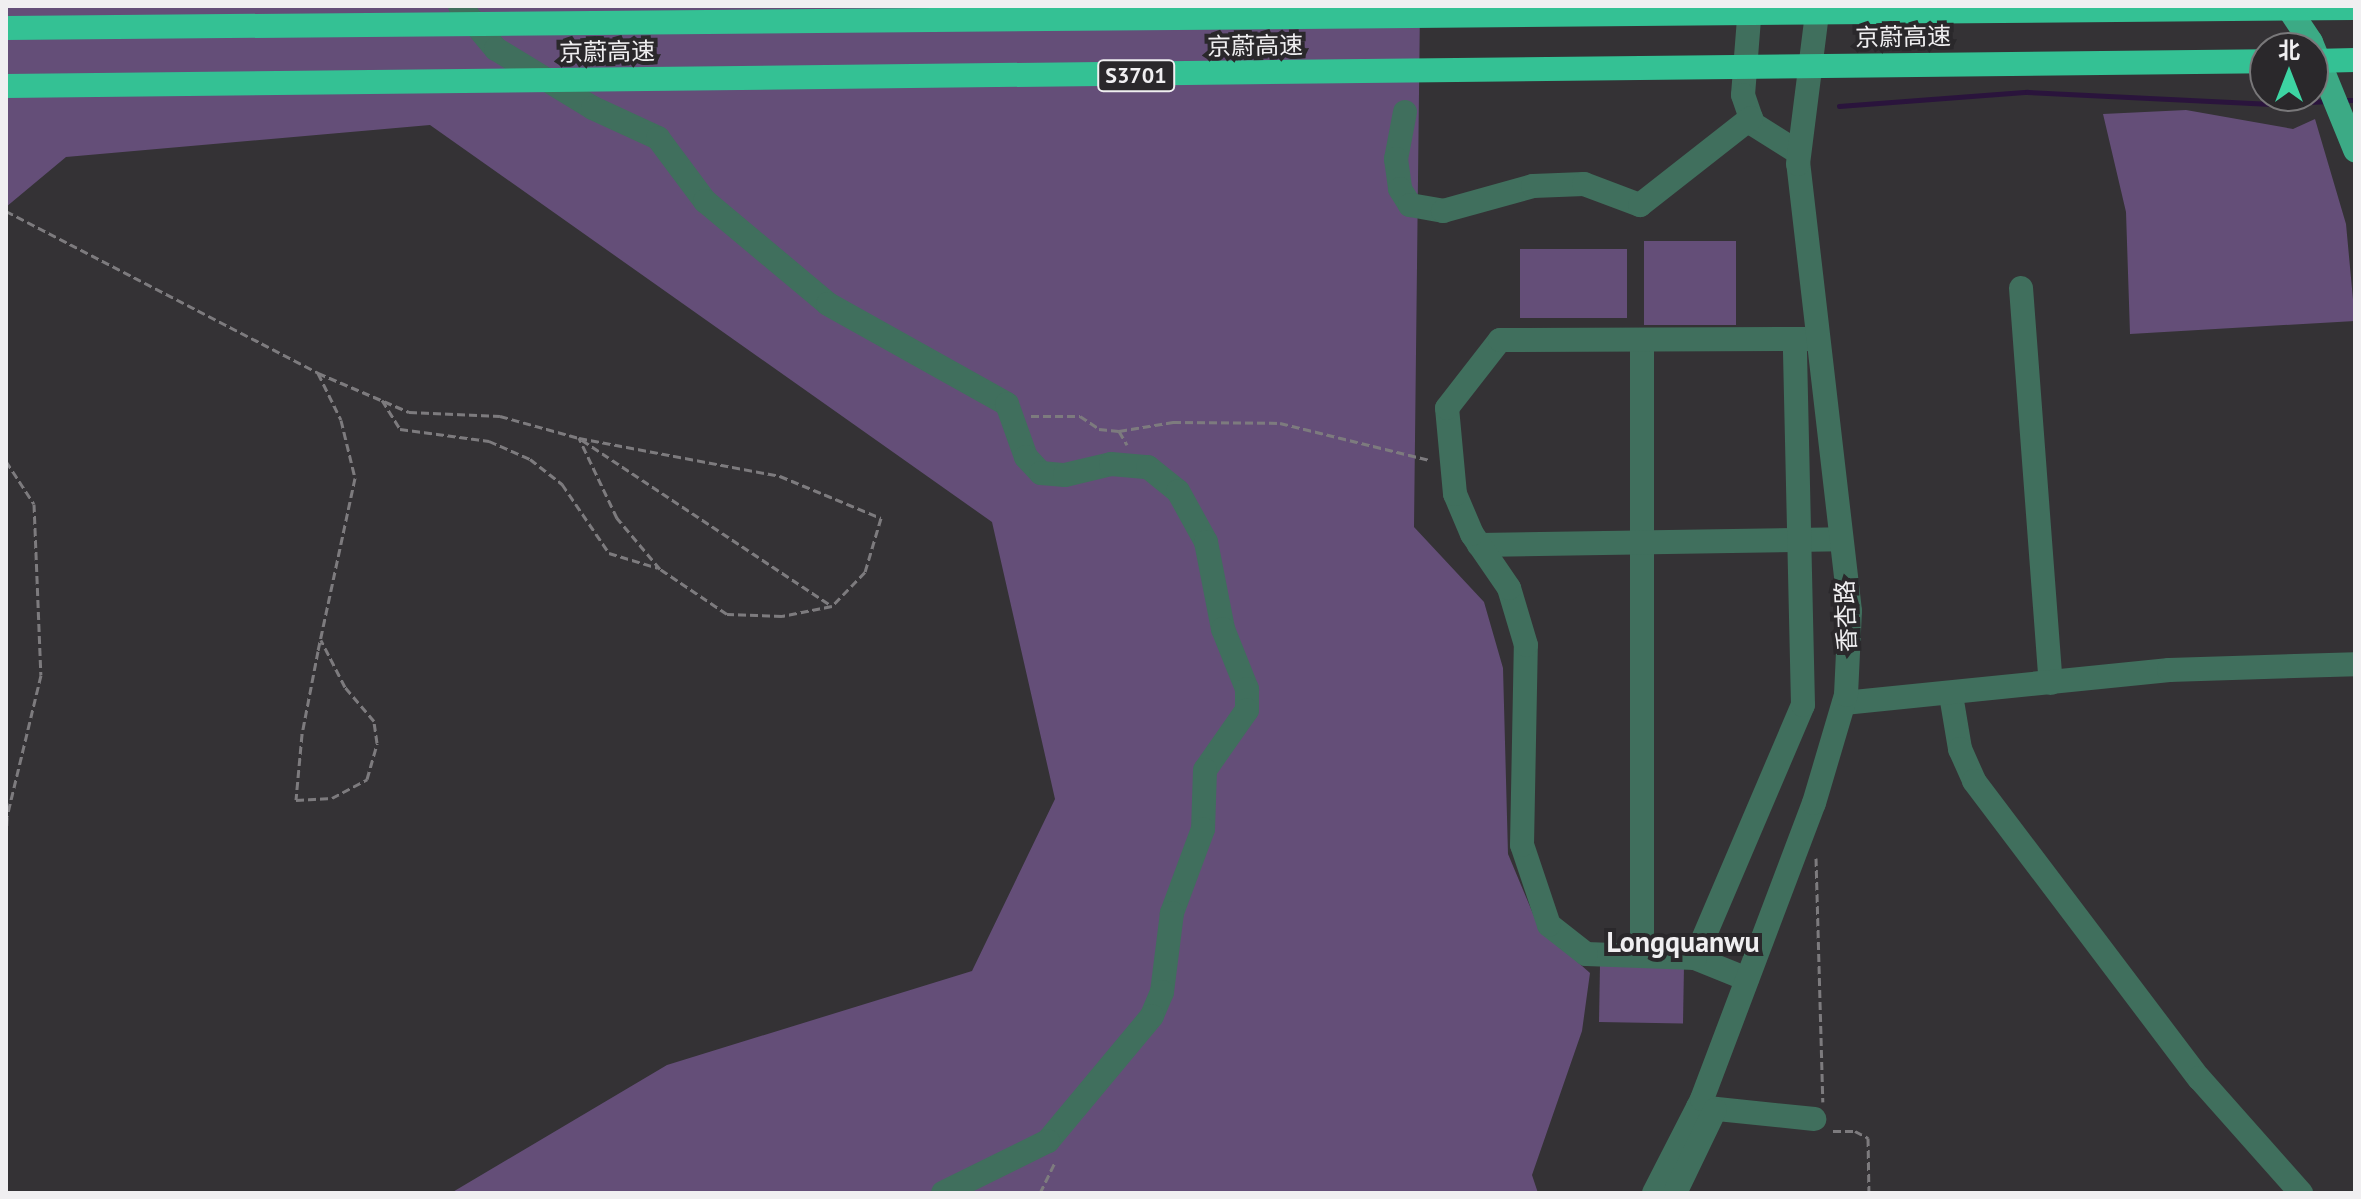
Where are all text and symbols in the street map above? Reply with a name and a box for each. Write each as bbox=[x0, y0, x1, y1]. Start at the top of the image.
street label: 京蔚高速 bbox=[1855, 22, 1951, 52]
street label: 京蔚高速 bbox=[1207, 31, 1303, 61]
north arrow bbox=[2249, 32, 2329, 112]
text: 北 bbox=[2278, 36, 2300, 64]
street label: 京蔚高速 bbox=[559, 37, 655, 67]
road number: S3701 bbox=[1096, 58, 1176, 94]
street label: 香杏路 bbox=[1830, 580, 1862, 652]
district label: Longquanwu bbox=[1606, 925, 1760, 959]

